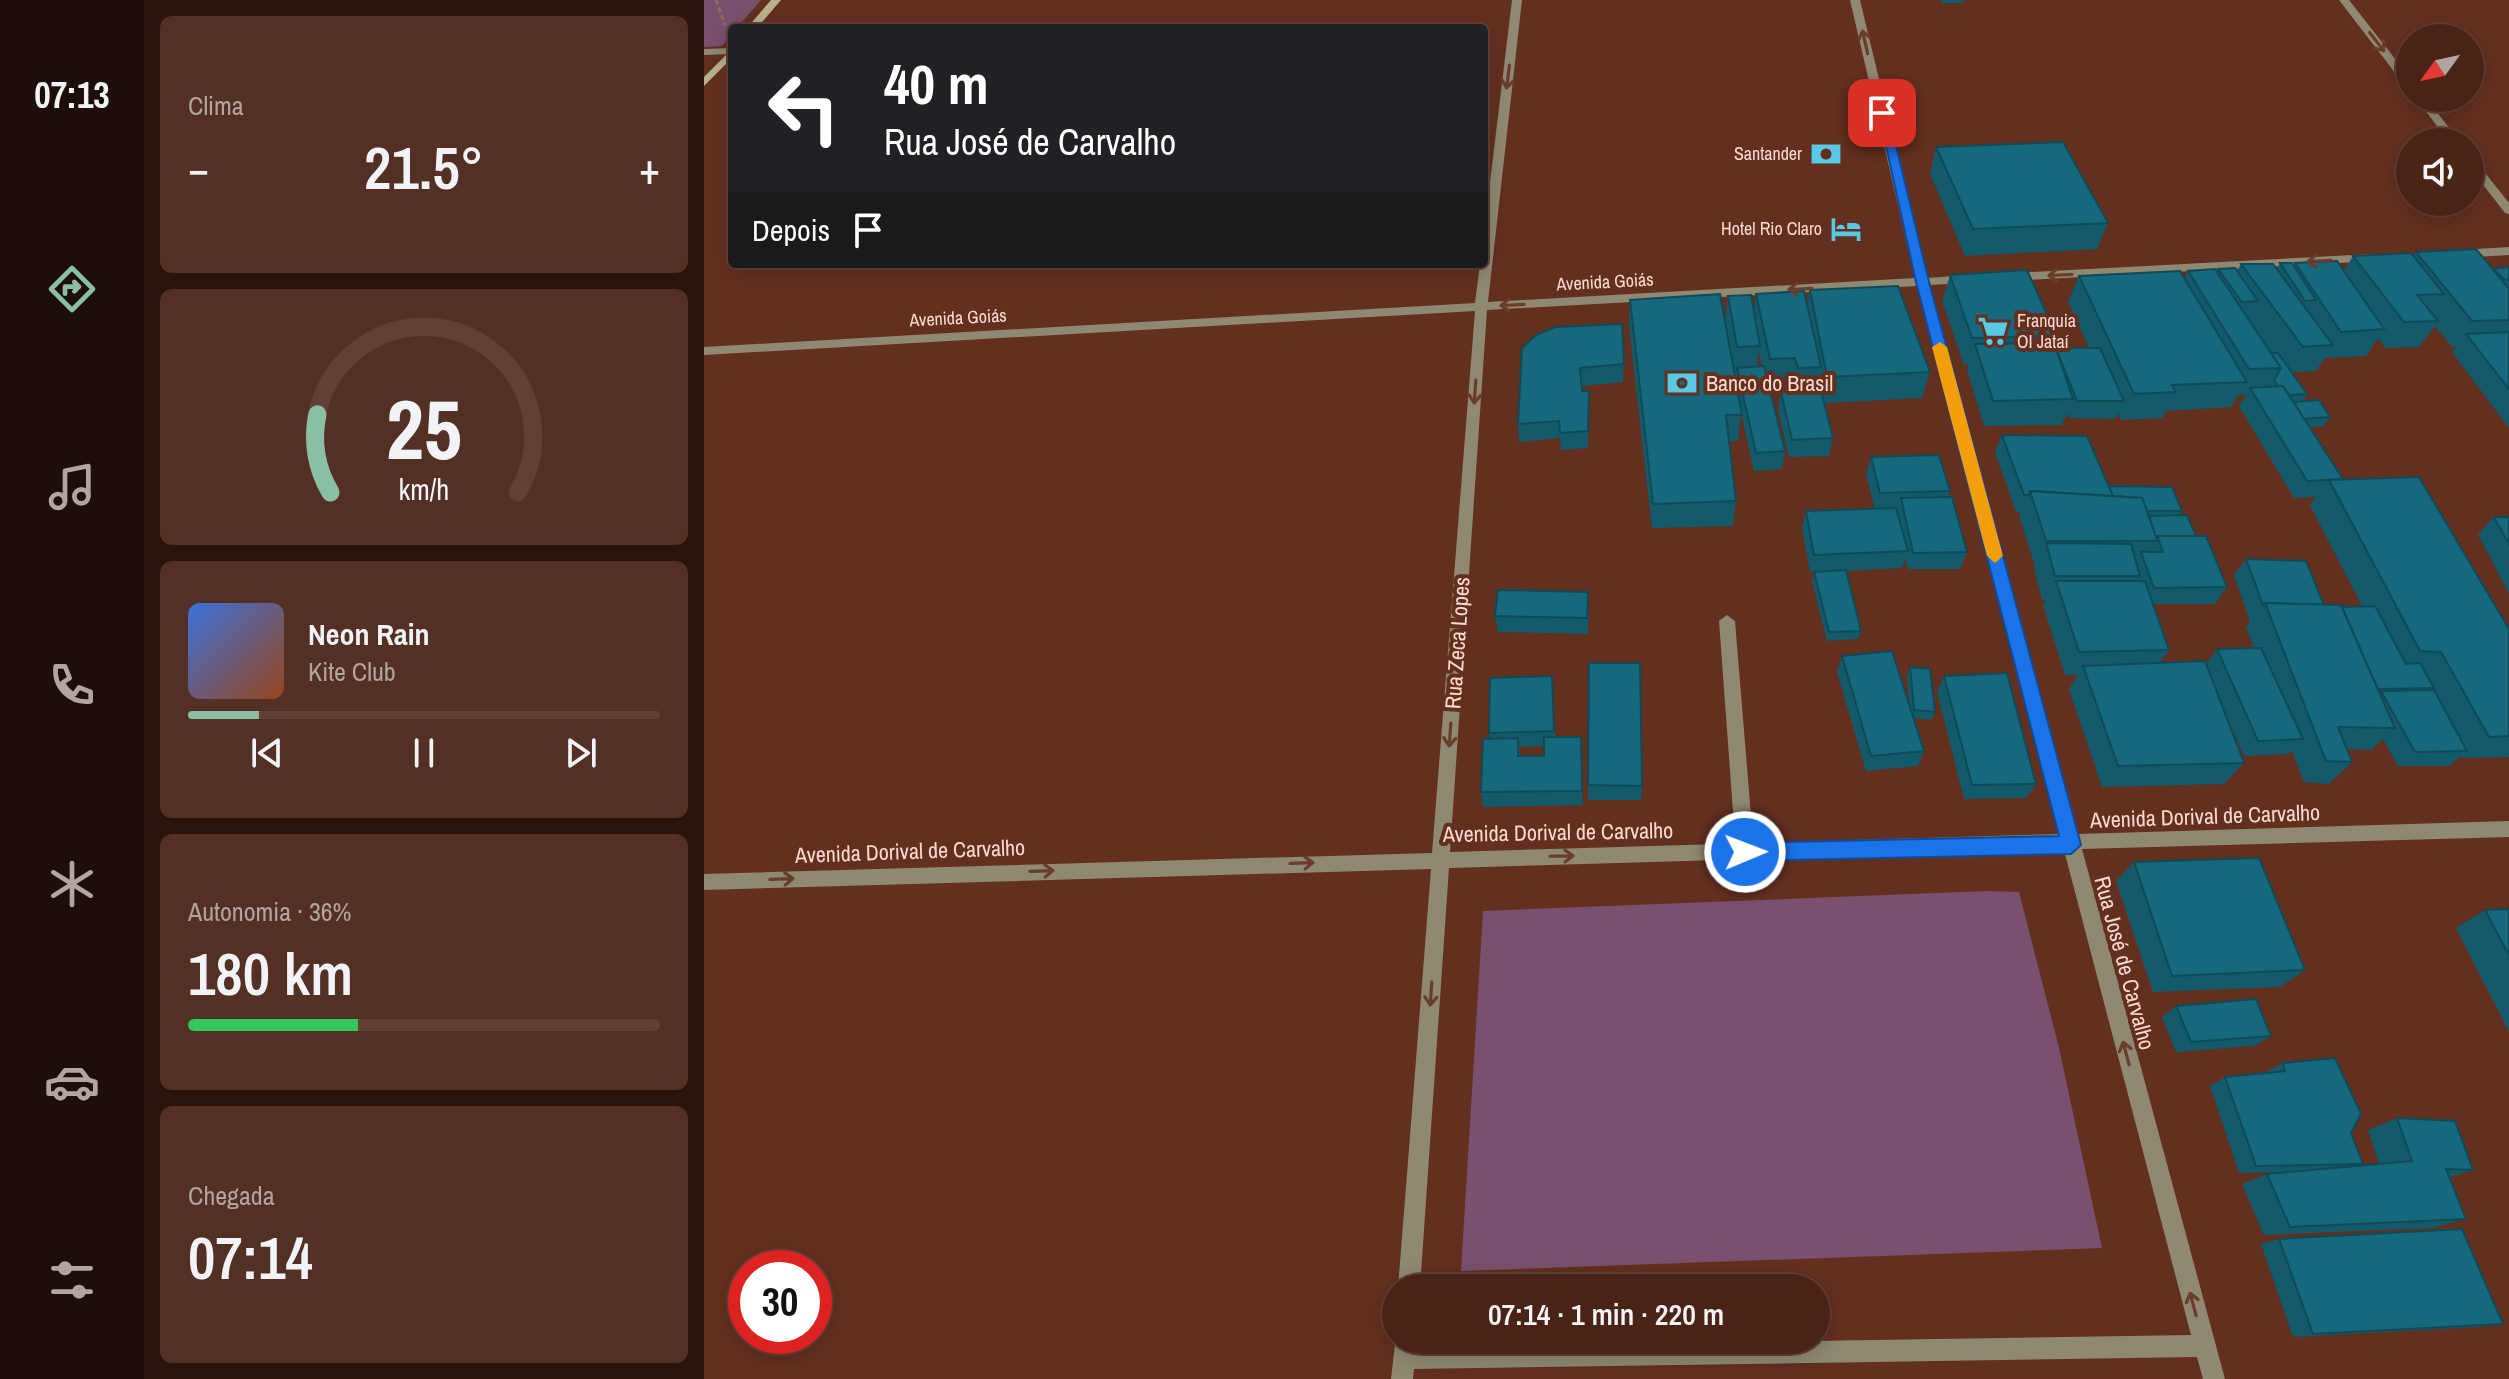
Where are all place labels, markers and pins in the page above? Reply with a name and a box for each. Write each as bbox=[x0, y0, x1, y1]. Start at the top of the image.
pin bbox=[1848, 79, 1916, 147]
bank icon: Santander bbox=[1809, 137, 1843, 171]
place label: Santander bbox=[1734, 141, 1802, 166]
hotel icon: Hotel Rio Claro bbox=[1829, 212, 1863, 246]
place label: Hotel Rio Claro bbox=[1721, 216, 1822, 241]
place label: Franquia OI Jataí bbox=[2017, 308, 2076, 354]
supermarket icon: Franquia OI Jataí bbox=[1976, 314, 2010, 348]
bank icon: Banco do Brasil bbox=[1665, 366, 1699, 400]
place label: Banco do Brasil bbox=[1706, 368, 1833, 398]

